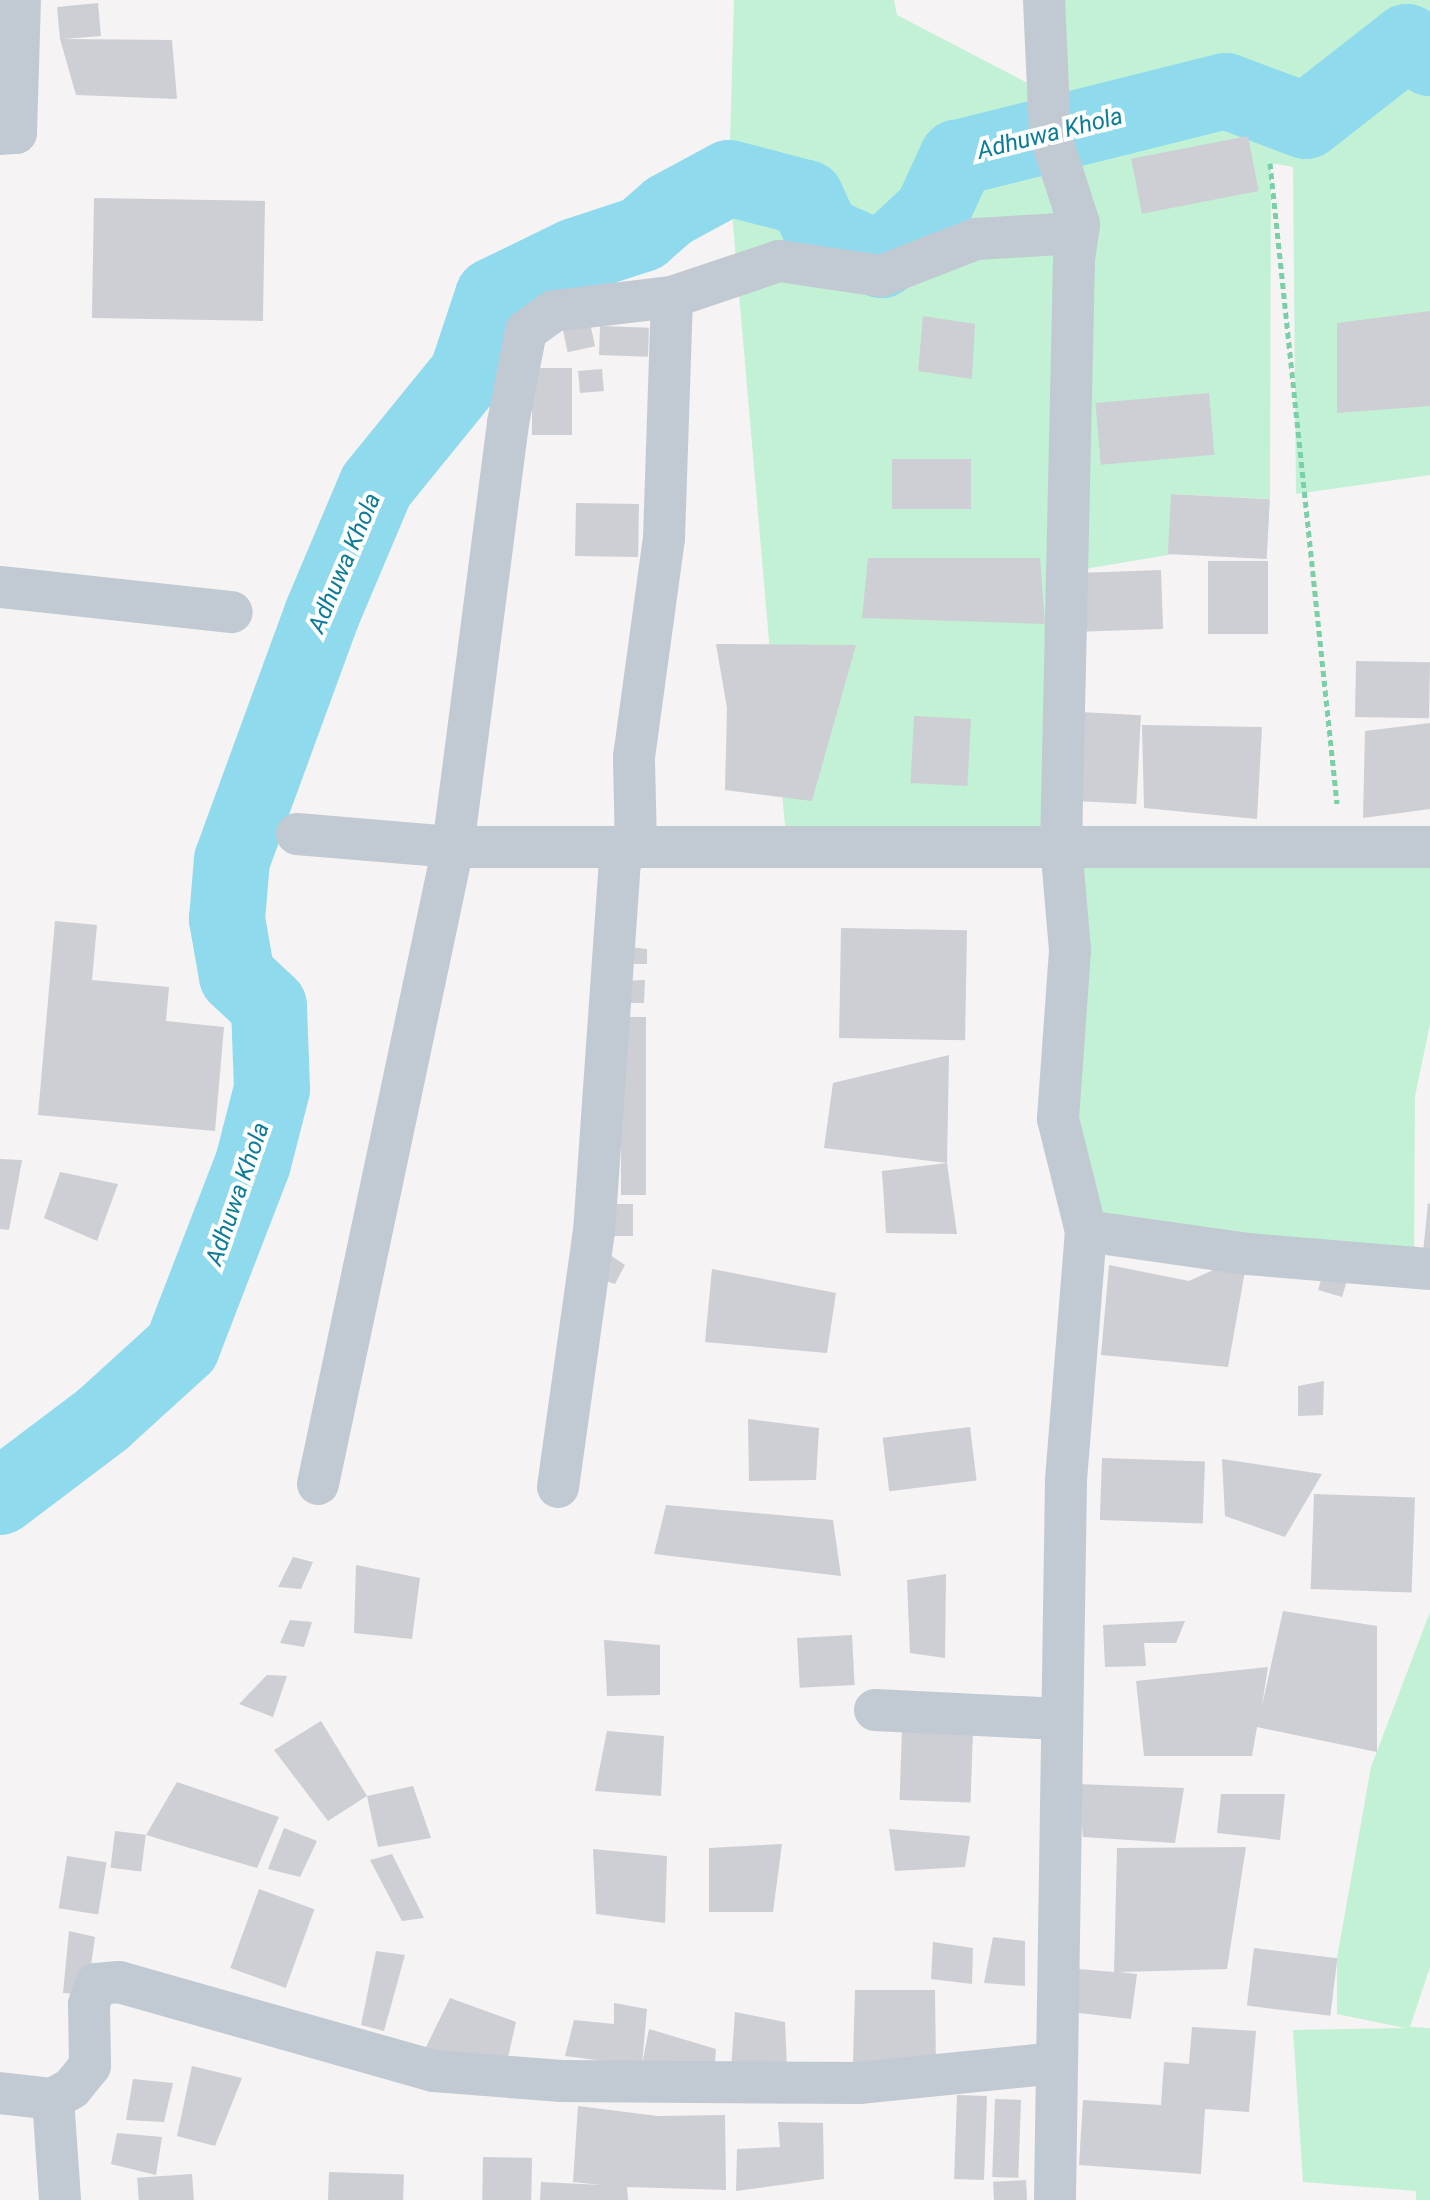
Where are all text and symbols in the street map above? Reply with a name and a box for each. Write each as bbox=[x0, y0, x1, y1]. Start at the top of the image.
water label: Adhuwa Khola bbox=[974, 102, 1126, 166]
water label: Adhuwa Khola bbox=[303, 489, 387, 637]
water label: Adhuwa Khola bbox=[200, 1119, 276, 1269]

